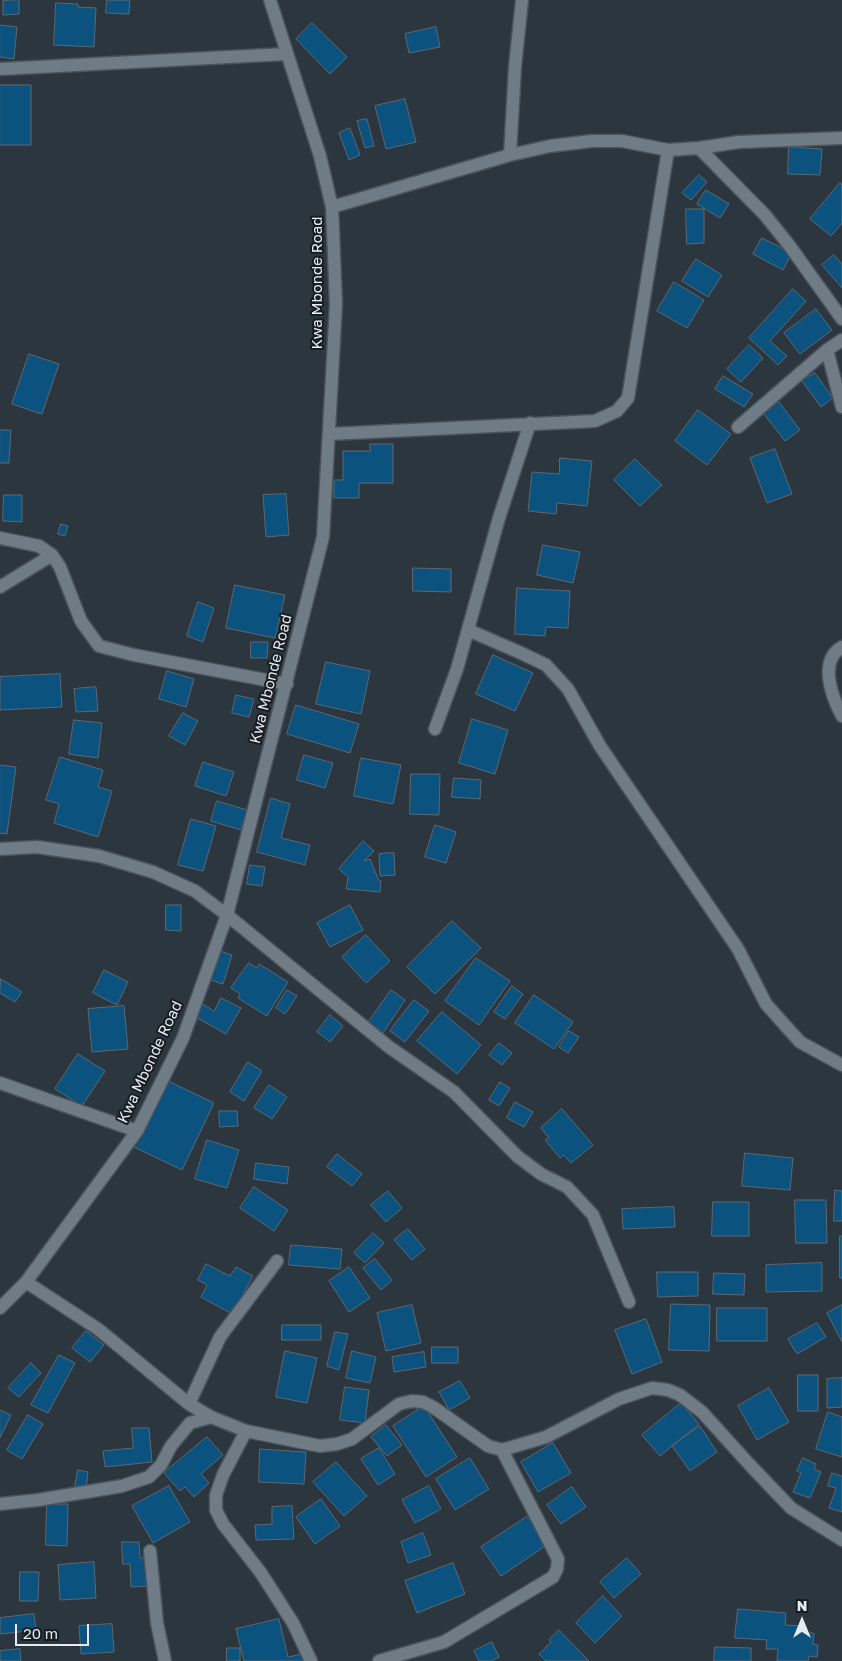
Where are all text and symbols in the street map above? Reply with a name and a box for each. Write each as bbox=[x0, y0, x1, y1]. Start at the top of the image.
street label: Kwa Mbonde Road bbox=[308, 217, 326, 349]
street label: Kwa Mbonde Road bbox=[246, 612, 296, 746]
street label: Kwa Mbonde Road bbox=[114, 998, 186, 1126]
north arrow bbox=[777, 1596, 827, 1646]
text: N bbox=[797, 1597, 807, 1614]
scale bar bbox=[18, 1614, 91, 1646]
text: 20 m bbox=[23, 1624, 58, 1642]

